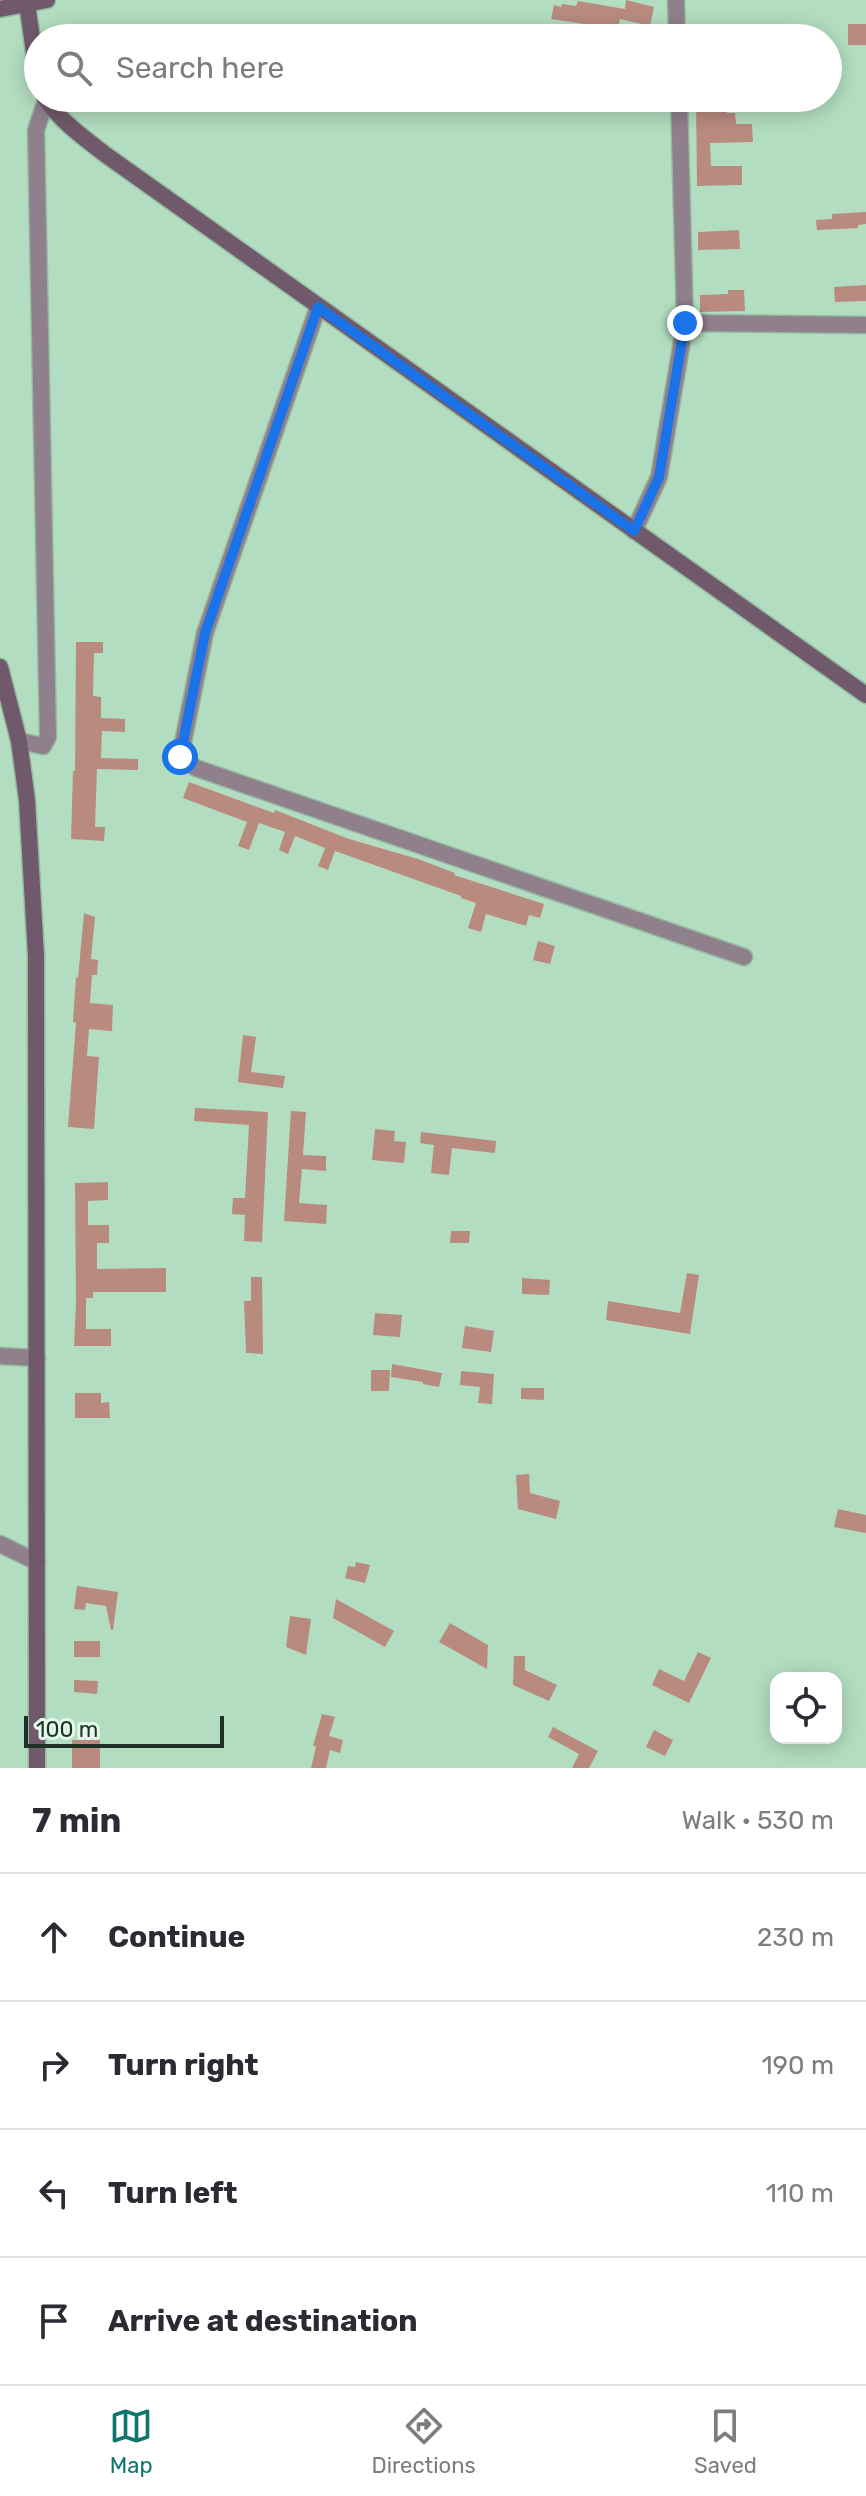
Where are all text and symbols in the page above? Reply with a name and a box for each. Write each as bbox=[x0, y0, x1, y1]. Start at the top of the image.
search box bbox=[24, 24, 842, 112]
icon: search bbox=[52, 46, 96, 90]
text: Search here bbox=[116, 50, 284, 86]
route end bbox=[667, 305, 703, 341]
route start bbox=[162, 739, 198, 775]
map controls bbox=[770, 1672, 842, 1744]
button: locate bbox=[770, 1672, 842, 1744]
scale bar bbox=[24, 1712, 224, 1748]
text: 100 m bbox=[36, 1716, 98, 1743]
text: 7 min bbox=[32, 1800, 121, 1841]
text: Walk · 530 m bbox=[682, 1805, 834, 1836]
icon: ahead bbox=[32, 1915, 76, 1959]
text: Continue bbox=[108, 1919, 245, 1955]
text: 230 m bbox=[757, 1922, 834, 1953]
icon: right bbox=[32, 2043, 76, 2087]
text: Turn right bbox=[108, 2047, 259, 2083]
text: 190 m bbox=[761, 2050, 834, 2081]
icon: left bbox=[32, 2171, 76, 2215]
text: Turn left bbox=[108, 2175, 238, 2211]
text: 110 m bbox=[766, 2178, 834, 2209]
icon: arrive bbox=[32, 2299, 76, 2343]
text: Arrive at destination bbox=[108, 2303, 418, 2339]
tab: Map bbox=[109, 2404, 153, 2479]
tab: Directions bbox=[371, 2404, 476, 2479]
tab: Saved bbox=[694, 2404, 757, 2479]

